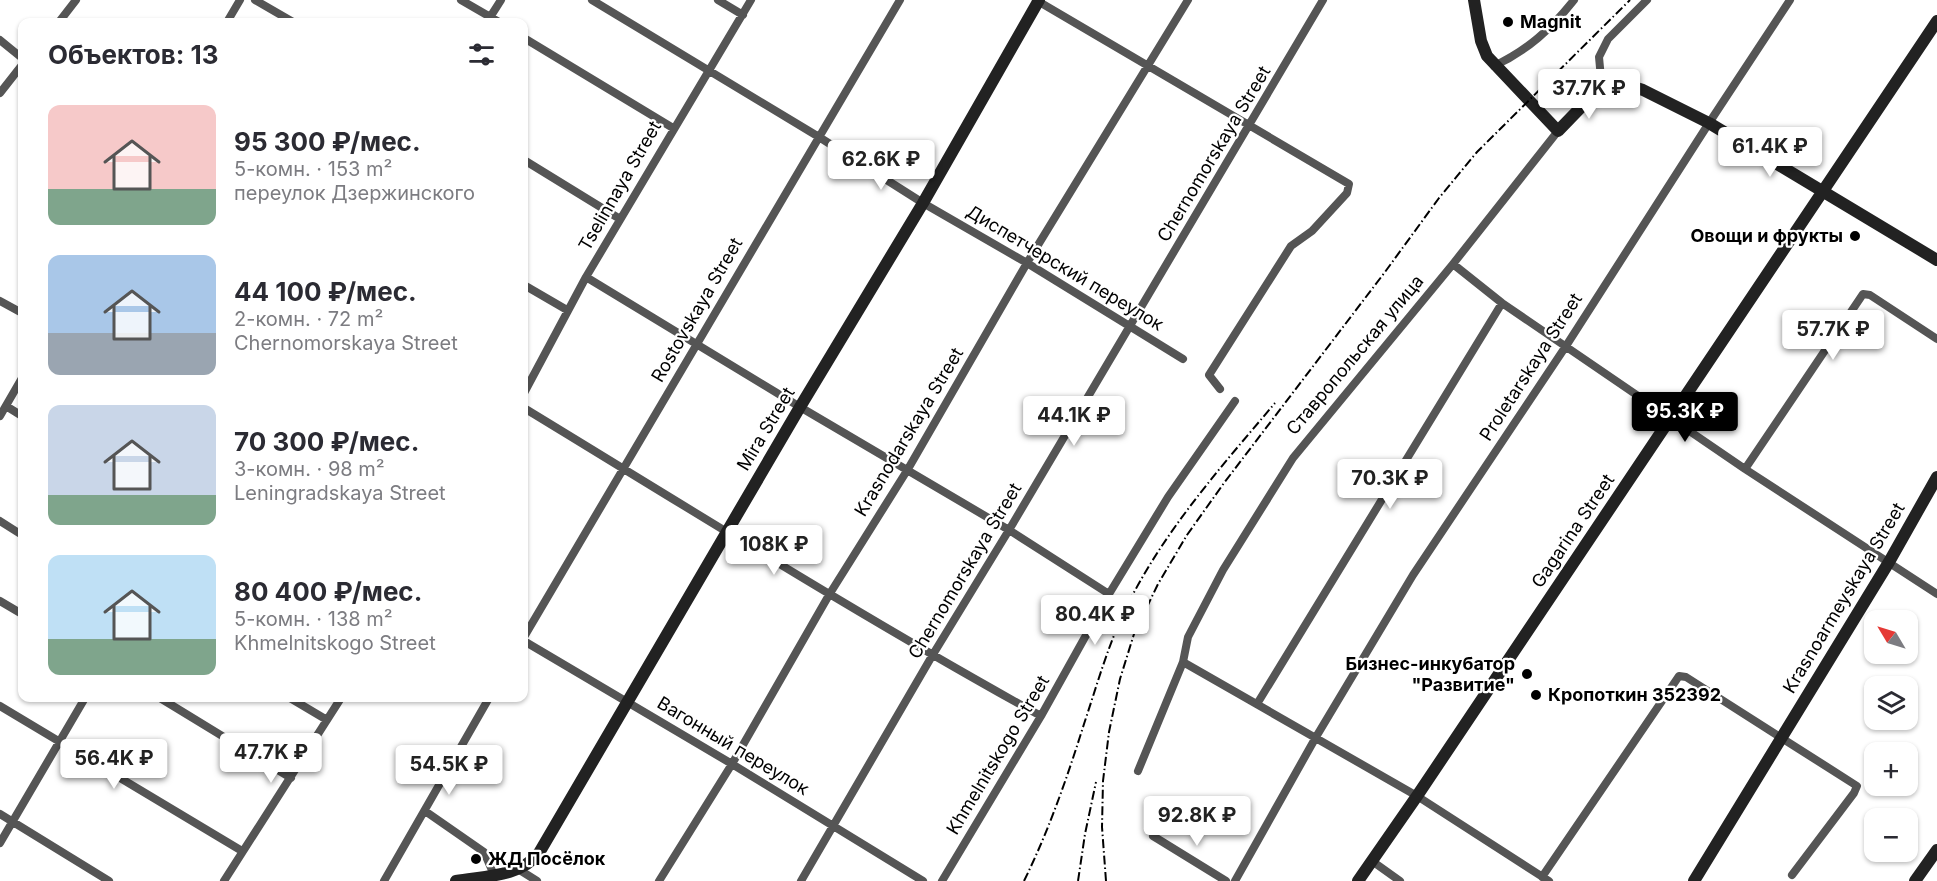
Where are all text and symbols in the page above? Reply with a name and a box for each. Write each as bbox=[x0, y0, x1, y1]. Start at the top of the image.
place label: Magnit bbox=[1520, 11, 1582, 32]
marker: Magnit bbox=[1501, 15, 1515, 29]
icon: filters bbox=[465, 38, 498, 71]
text: Объектов: 13 bbox=[48, 39, 219, 70]
street label: Chernomorskaya Street bbox=[1153, 62, 1274, 245]
pin: 37.7K ₽ bbox=[1534, 69, 1644, 120]
text: 37.7K ₽ bbox=[1552, 76, 1626, 100]
street label: Tselinnaya Street bbox=[574, 117, 665, 254]
text: 95 300 ₽/мес. bbox=[234, 126, 421, 157]
pin: 61.4K ₽ bbox=[1715, 127, 1825, 178]
icon: home bbox=[96, 129, 168, 201]
text: 61.4K ₽ bbox=[1732, 134, 1808, 158]
pin: 62.6K ₽ bbox=[826, 140, 936, 191]
text: 62.6K ₽ bbox=[842, 147, 920, 171]
text: 5-комн. · 153 m² bbox=[234, 157, 392, 181]
text: переулок Дзержинского bbox=[234, 181, 475, 205]
street label: Диспетчерский переулок bbox=[963, 200, 1168, 335]
place label: Овощи и фрукты bbox=[1690, 225, 1843, 246]
marker: Овощи и фрукты bbox=[1848, 229, 1862, 243]
street label: Rostovskaya Street bbox=[647, 234, 746, 386]
street label: Ставропольская улица bbox=[1282, 271, 1428, 439]
text: 44 100 ₽/мес. bbox=[234, 276, 417, 307]
icon: home bbox=[96, 279, 168, 351]
street label: Proletarskaya Street bbox=[1475, 289, 1586, 444]
text: 2-комн. · 72 m² bbox=[234, 307, 383, 331]
pin: 57.7K ₽ bbox=[1778, 310, 1888, 361]
text: 57.7K ₽ bbox=[1796, 317, 1870, 341]
text: Chernomorskaya Street bbox=[234, 331, 458, 355]
street label: Krasnodarskaya Street bbox=[850, 344, 967, 520]
street label: Mira Street bbox=[733, 383, 799, 474]
pin: 95.3K ₽ bbox=[1630, 392, 1740, 443]
pin: 44.1K ₽ bbox=[1019, 396, 1129, 447]
text: 95.3K ₽ bbox=[1646, 399, 1724, 423]
text: 44.1K ₽ bbox=[1037, 403, 1111, 427]
text: 70 300 ₽/мес. bbox=[234, 426, 419, 457]
icon: home bbox=[96, 429, 168, 501]
text: 3-комн. · 98 m² bbox=[234, 457, 385, 481]
pin: 70.3K ₽ bbox=[1335, 459, 1445, 510]
text: 70.3K ₽ bbox=[1351, 466, 1429, 490]
street label: Gagarina Street bbox=[1527, 470, 1618, 592]
street label: Chernomorskaya Street bbox=[904, 479, 1025, 662]
text: Leningradskaya Street bbox=[234, 481, 446, 505]
street label: Krasnoarmeyskaya Street bbox=[1778, 499, 1909, 697]
pin: 108K ₽ bbox=[725, 525, 823, 576]
text: 108K ₽ bbox=[739, 532, 809, 556]
text: 80 400 ₽/мес. bbox=[234, 576, 422, 607]
icon: home bbox=[96, 579, 168, 651]
pin: 80.4K ₽ bbox=[1040, 595, 1150, 646]
text: 80.4K ₽ bbox=[1055, 602, 1135, 626]
text: 5-комн. · 138 m² bbox=[234, 607, 393, 631]
north arrow bbox=[1864, 610, 1918, 664]
map controls bbox=[1864, 610, 1918, 862]
text: Khmelnitskogo Street bbox=[234, 631, 436, 655]
place label: Бизнес-инкубатор "Развитие" bbox=[1345, 653, 1515, 695]
marker: Бизнес-инкубатор "Развитие" bbox=[1520, 667, 1534, 681]
street label: Khmelnitskogo Street bbox=[942, 671, 1053, 838]
button: layers bbox=[1864, 676, 1918, 730]
place label: Кропоткин 352392 bbox=[1548, 684, 1721, 705]
marker: Кропоткин 352392 bbox=[1529, 688, 1543, 702]
street label: Вагонный переулок bbox=[654, 692, 813, 799]
pin: 47.7K ₽ bbox=[216, 733, 326, 784]
pin: 56.4K ₽ bbox=[59, 739, 169, 790]
text: 47.7K ₽ bbox=[234, 740, 308, 764]
button: + bbox=[1864, 742, 1918, 796]
pin: 54.5K ₽ bbox=[394, 745, 504, 796]
text: 56.4K ₽ bbox=[74, 746, 154, 770]
text: 54.5K ₽ bbox=[410, 752, 488, 776]
pin: 92.8K ₽ bbox=[1142, 796, 1252, 847]
text: 92.8K ₽ bbox=[1158, 803, 1236, 827]
button: − bbox=[1864, 808, 1918, 862]
place label: ЖД Посёлок bbox=[488, 848, 606, 869]
marker: ЖД Посёлок bbox=[469, 852, 483, 866]

